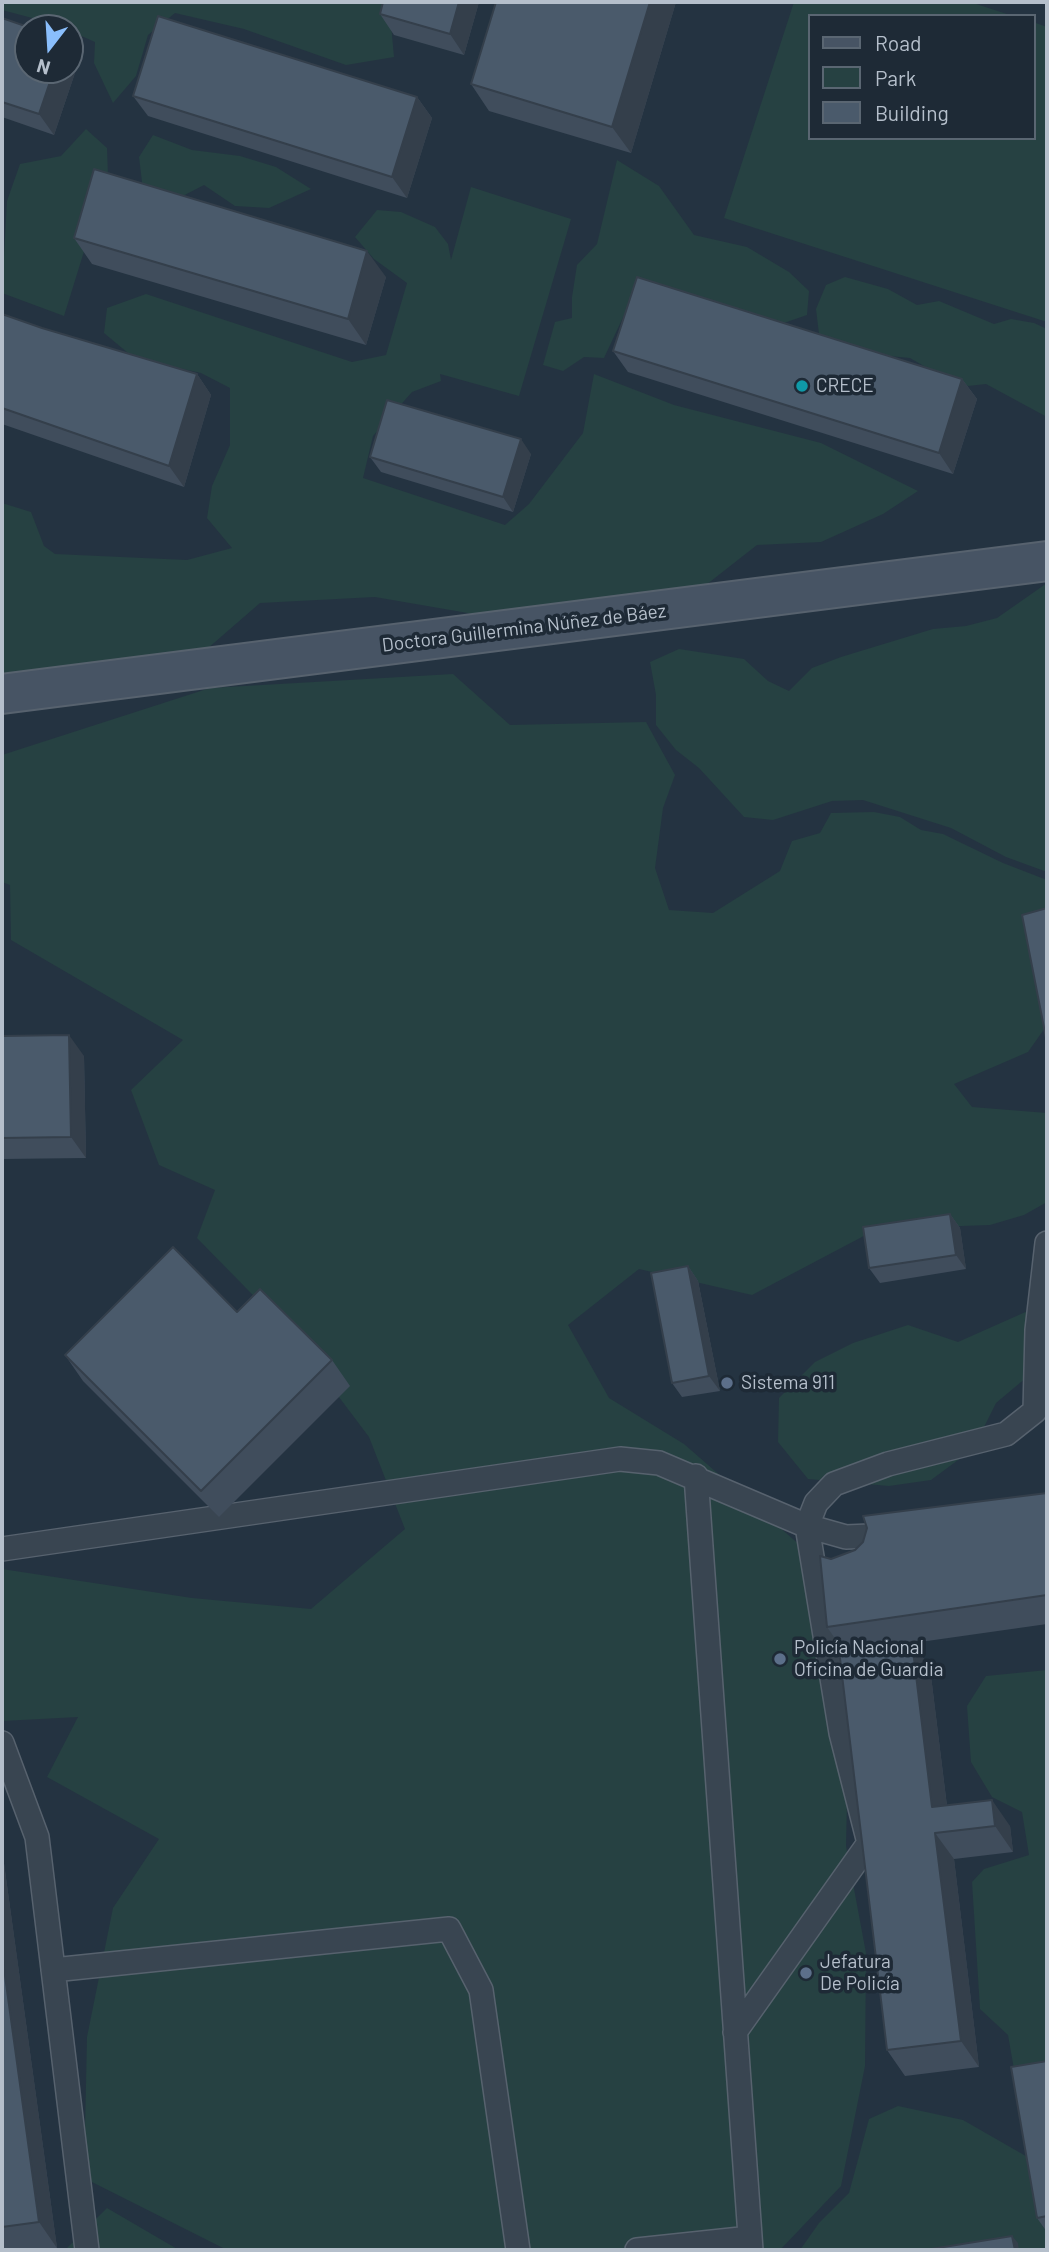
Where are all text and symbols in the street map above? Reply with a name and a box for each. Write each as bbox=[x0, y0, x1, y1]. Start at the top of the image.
north arrow bbox=[14, 14, 84, 84]
legend bbox=[808, 14, 1035, 140]
text: Road bbox=[875, 30, 921, 55]
text: N bbox=[34, 55, 53, 80]
text: Park bbox=[875, 65, 916, 90]
text: Building bbox=[875, 100, 949, 125]
place label: CRECE bbox=[816, 375, 874, 397]
marker: CRECE bbox=[794, 378, 810, 394]
street label: Doctora Guillermina Núñez de Báez bbox=[381, 599, 667, 657]
place label: Sistema 911 bbox=[741, 1372, 835, 1394]
marker: Sistema 911 bbox=[719, 1375, 735, 1391]
place label: Policía Nacional Oficina de Guardia bbox=[794, 1637, 944, 1681]
marker: Policía Nacional Oficina de Guardia bbox=[772, 1651, 788, 1667]
place label: Jefatura De Policía bbox=[820, 1951, 900, 1995]
marker: Jefatura De Policía bbox=[798, 1965, 814, 1981]

